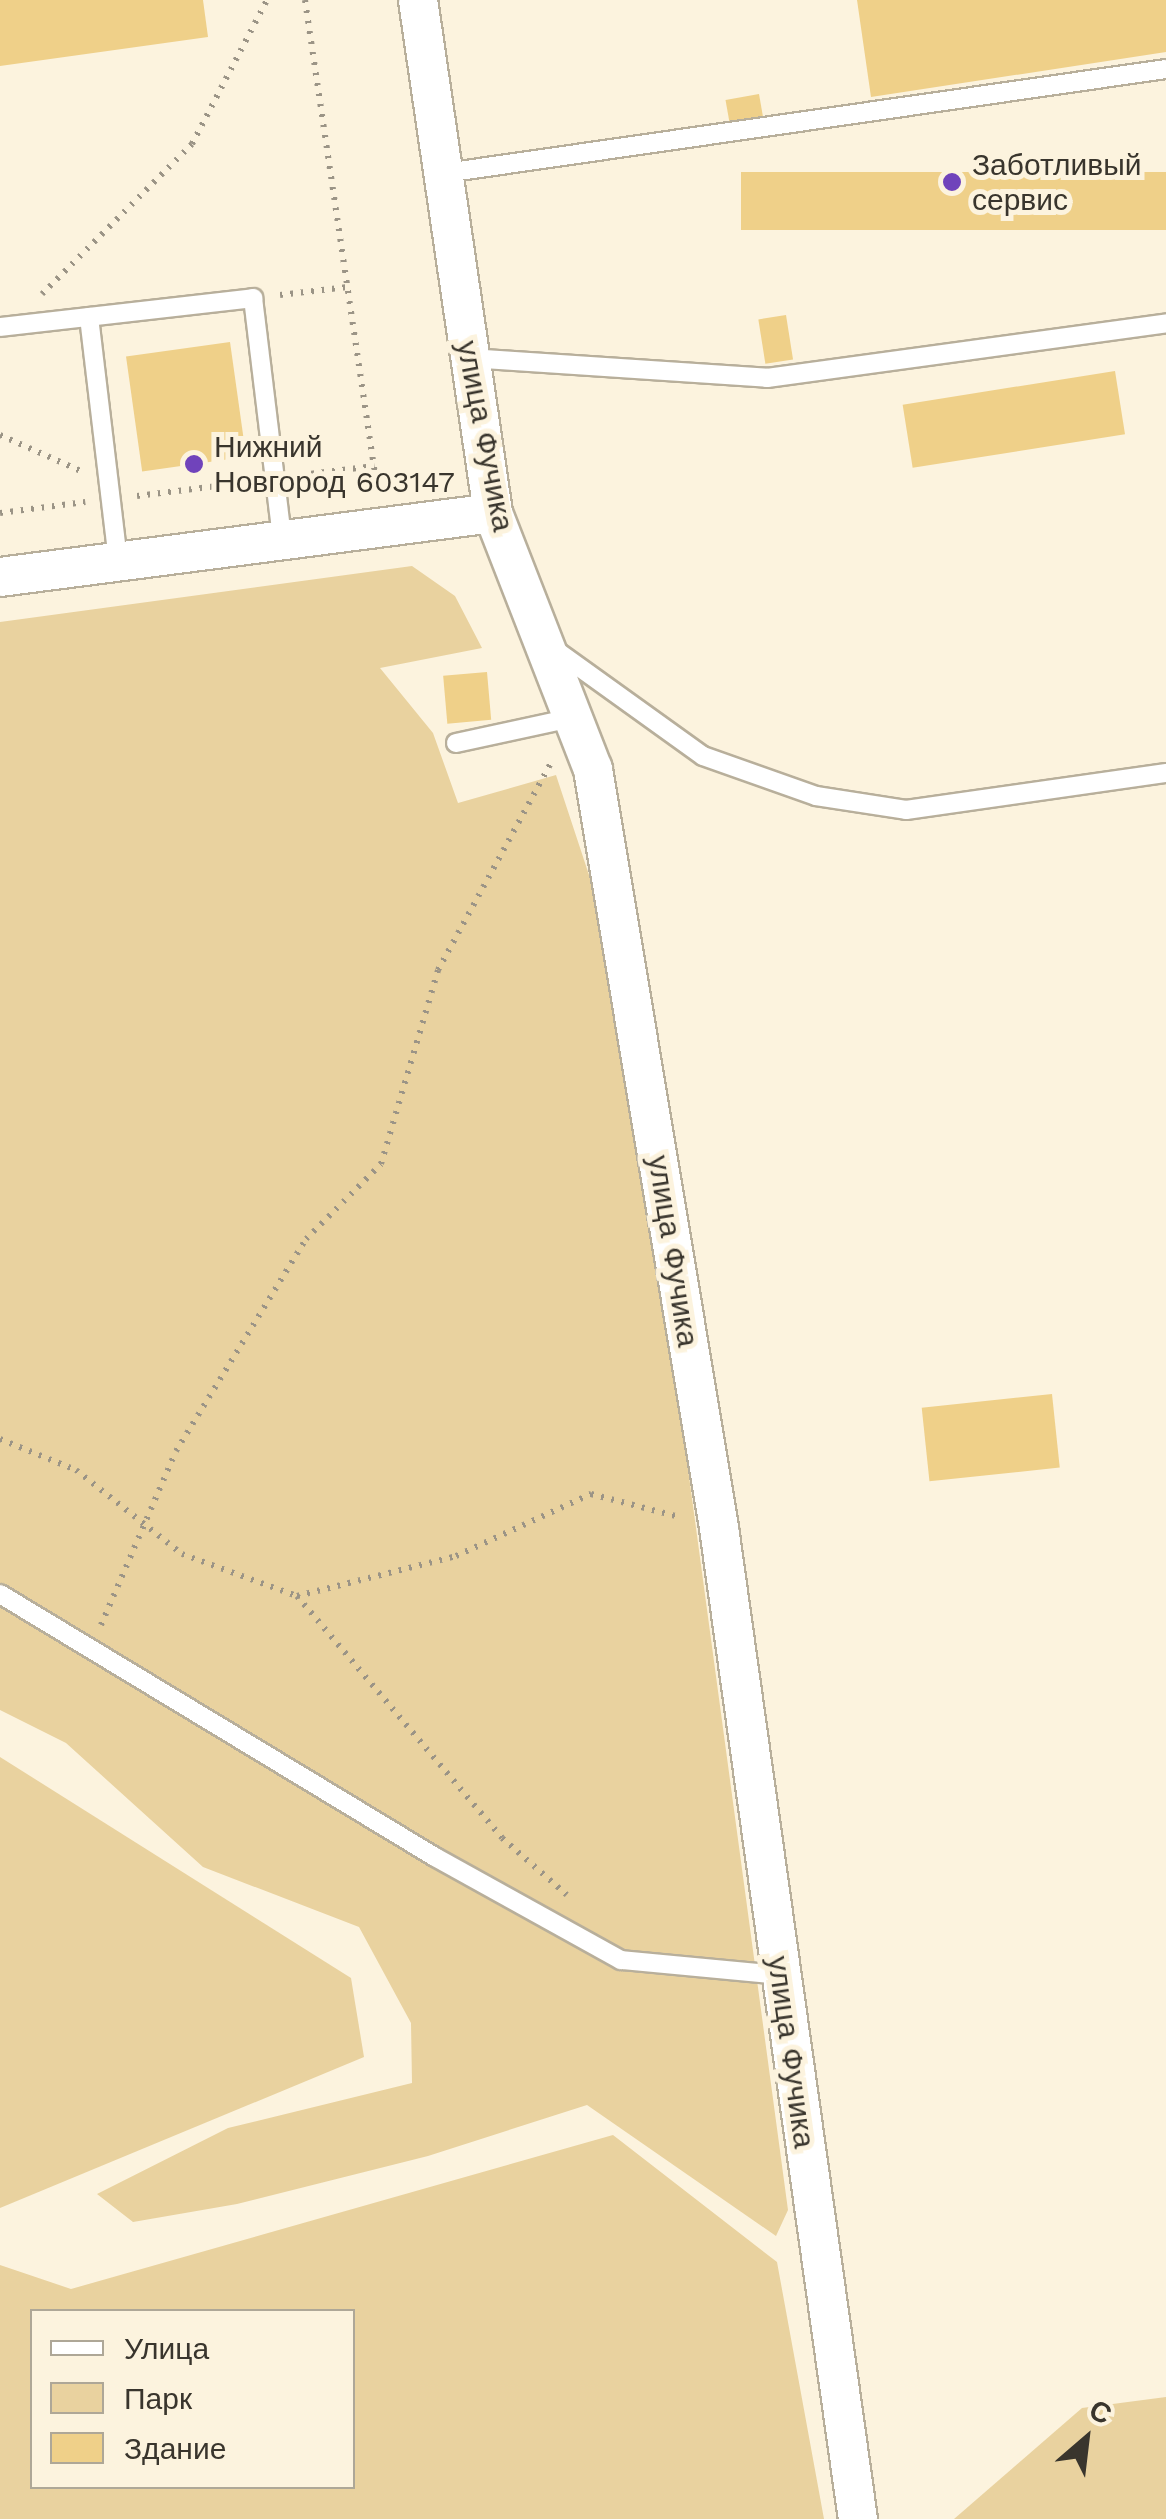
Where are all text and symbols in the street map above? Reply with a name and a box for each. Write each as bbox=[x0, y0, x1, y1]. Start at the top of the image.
place label: Заботливый сервис bbox=[972, 147, 1142, 218]
marker: Заботливый сервис bbox=[941, 171, 963, 193]
street label: улица Фучика bbox=[449, 338, 521, 534]
place label: Нижний Новгород 603147 bbox=[214, 429, 455, 500]
marker: Нижний Новгород 603147 bbox=[183, 453, 205, 475]
street label: улица Фучика bbox=[640, 1153, 706, 1349]
street label: улица Фучика bbox=[760, 1954, 822, 2150]
legend bbox=[30, 2309, 355, 2489]
text: Улица bbox=[124, 2331, 209, 2366]
text: Парк bbox=[124, 2381, 192, 2416]
north arrow bbox=[1036, 2389, 1136, 2489]
text: С bbox=[1084, 2393, 1117, 2431]
text: Здание bbox=[124, 2431, 226, 2466]

